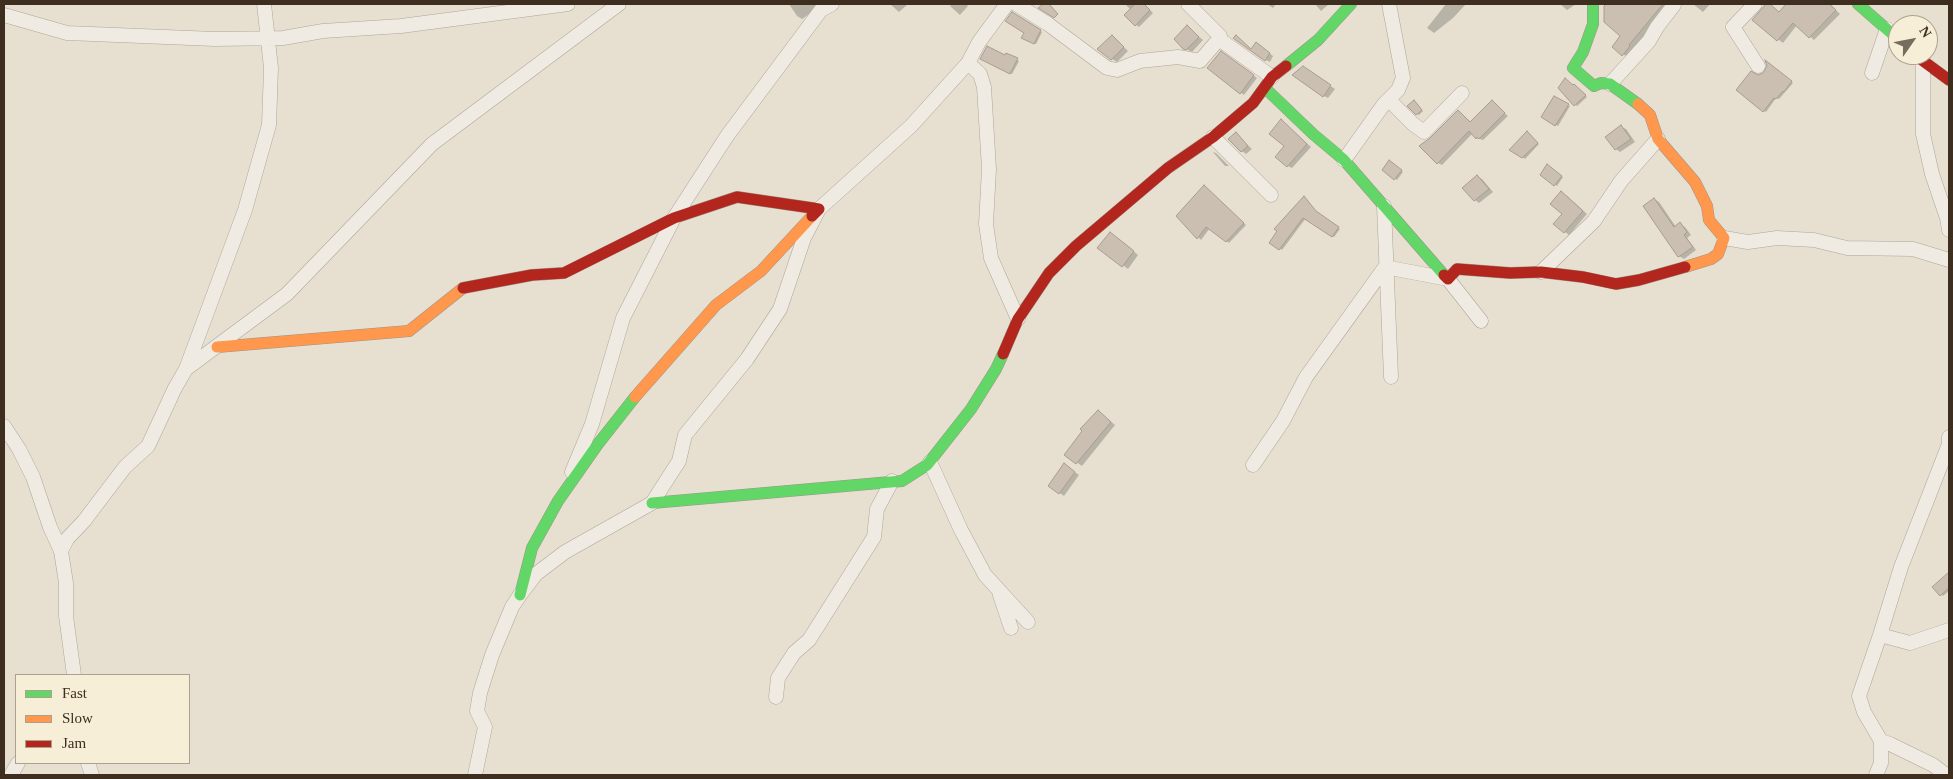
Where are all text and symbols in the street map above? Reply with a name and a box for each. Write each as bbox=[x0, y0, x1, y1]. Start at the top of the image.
north arrow bbox=[1888, 15, 1938, 65]
text: N bbox=[1916, 24, 1934, 40]
legend bbox=[15, 674, 190, 764]
text: Fast bbox=[62, 685, 87, 701]
text: Slow bbox=[62, 710, 93, 726]
text: Jam bbox=[62, 735, 86, 751]

